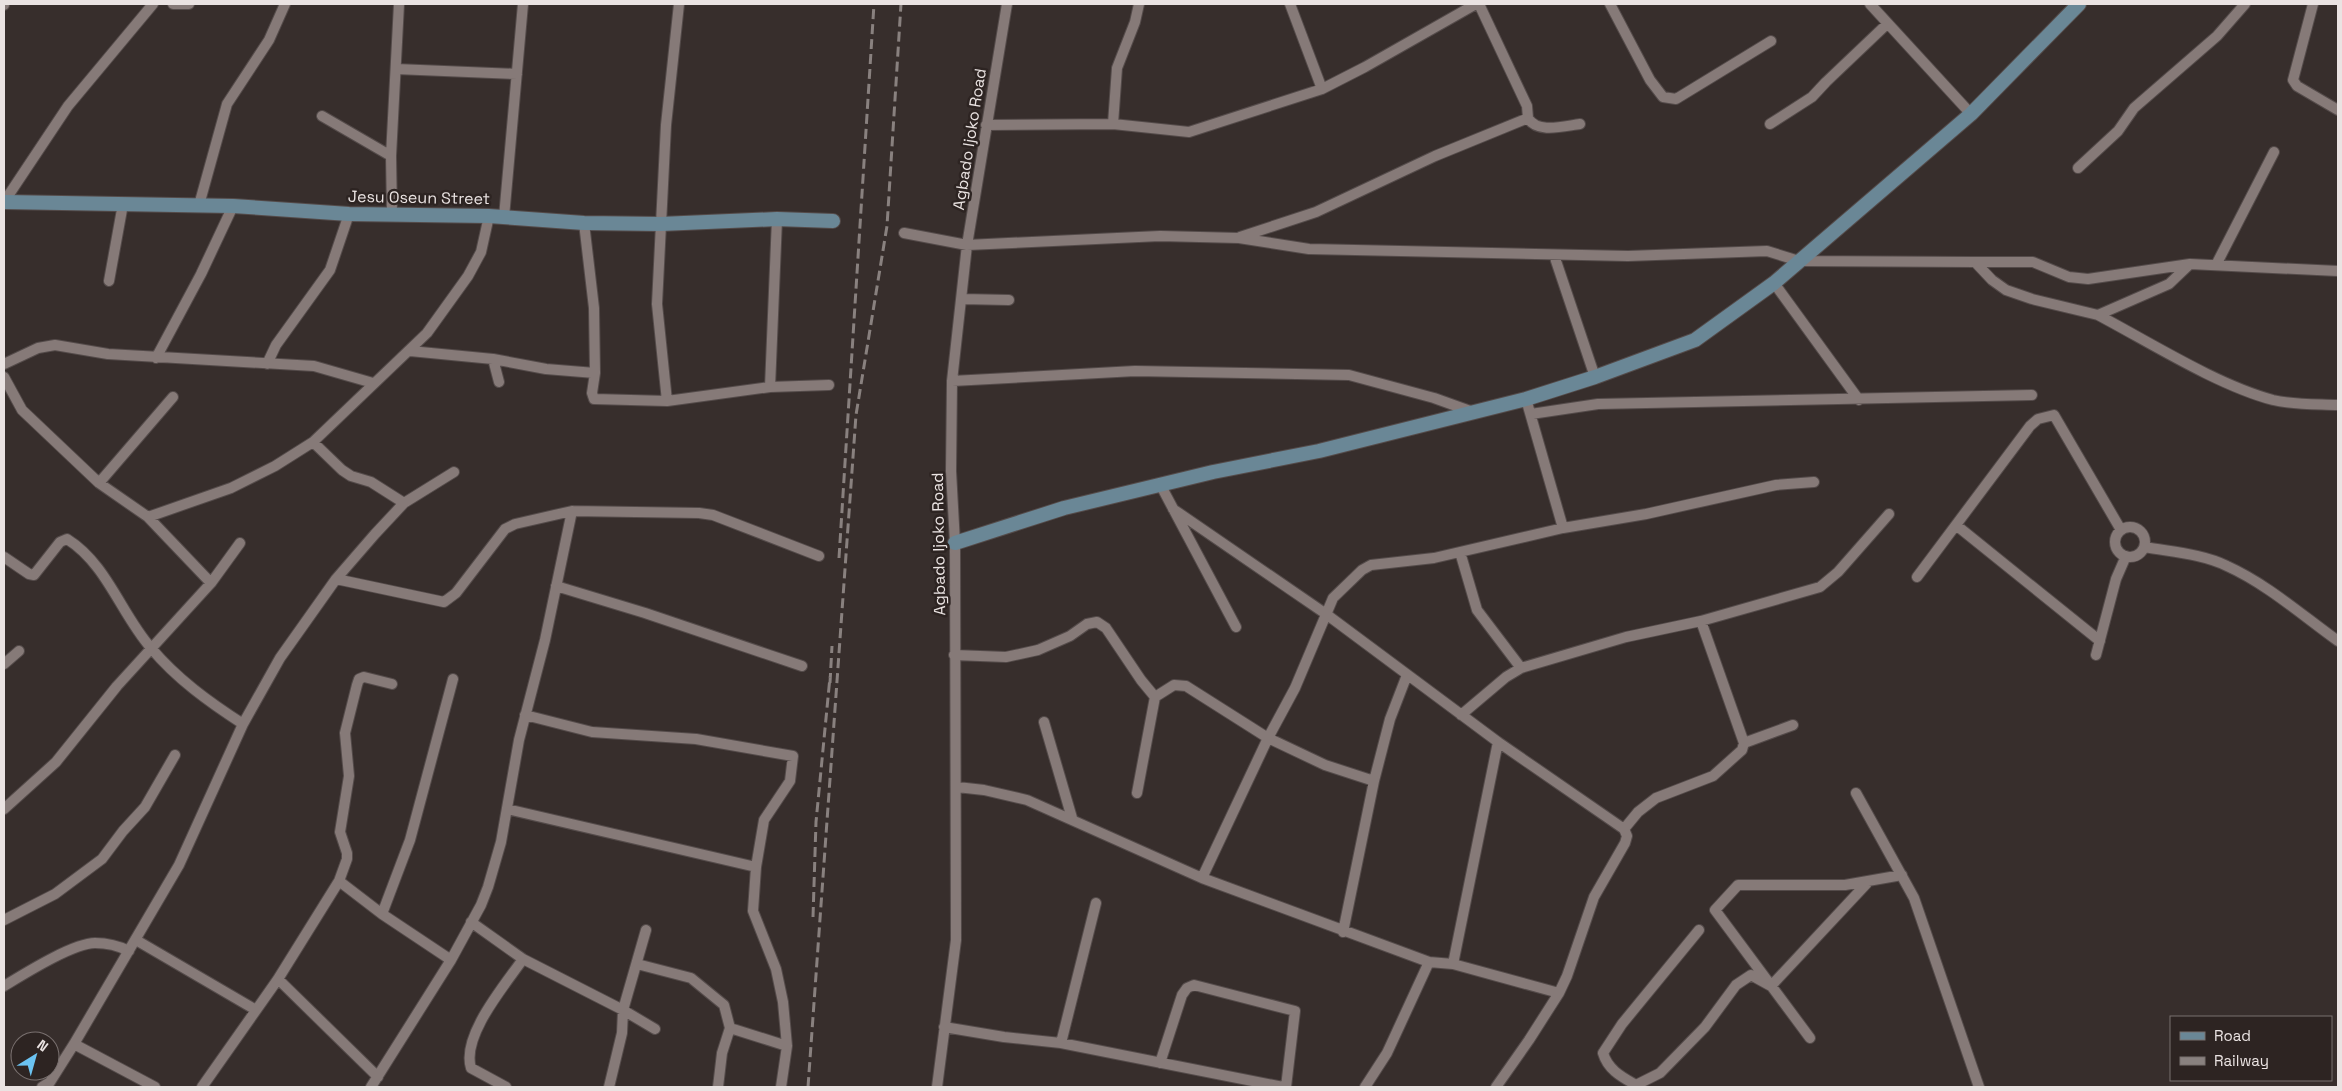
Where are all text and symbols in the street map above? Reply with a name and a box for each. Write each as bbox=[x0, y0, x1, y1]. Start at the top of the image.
street label: Agbado Ijoko Road bbox=[948, 67, 991, 211]
street label: Jesu Oseun Street bbox=[348, 186, 490, 209]
street label: Agbado Ijoko Road bbox=[927, 472, 950, 616]
legend bbox=[2170, 1016, 2332, 1081]
text: Road bbox=[2214, 1026, 2251, 1045]
north arrow bbox=[10, 1031, 60, 1081]
text: N bbox=[34, 1036, 52, 1056]
text: Railway bbox=[2214, 1051, 2269, 1070]

